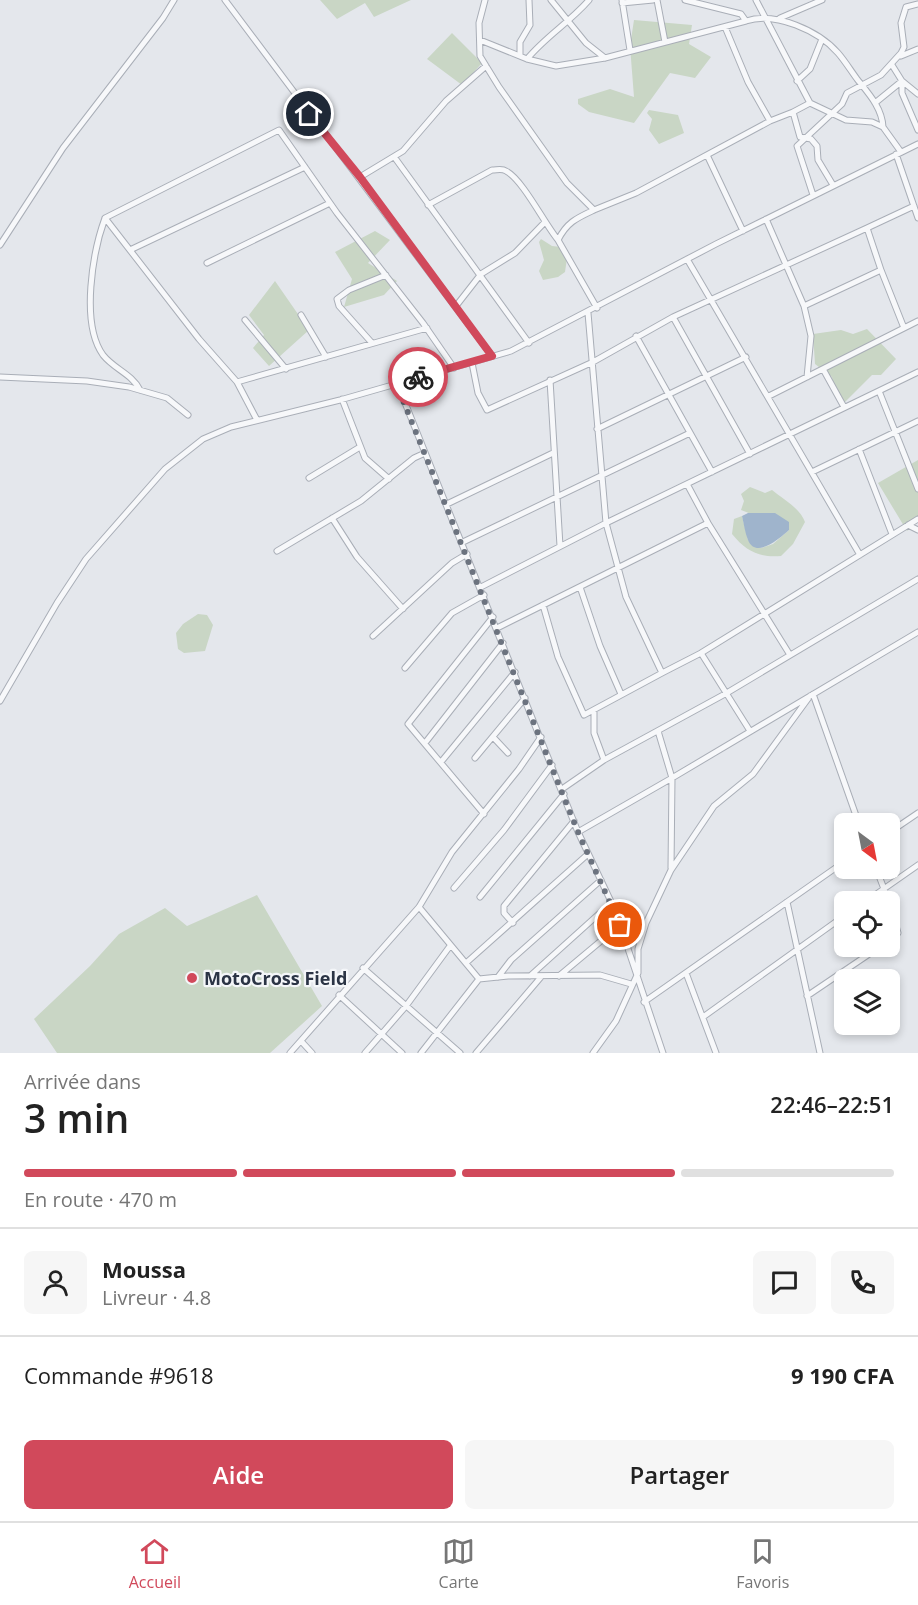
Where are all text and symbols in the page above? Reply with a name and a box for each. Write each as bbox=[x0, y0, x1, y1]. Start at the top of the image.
pin bbox=[283, 88, 334, 139]
icon: home bbox=[292, 97, 325, 130]
courier bbox=[388, 347, 448, 407]
icon: bike bbox=[402, 361, 435, 394]
north arrow bbox=[834, 813, 900, 879]
map controls bbox=[834, 813, 900, 1035]
button: locate bbox=[834, 891, 900, 957]
pin bbox=[594, 899, 645, 950]
icon: bag bbox=[603, 908, 636, 941]
place label: MotoCross Field bbox=[204, 966, 347, 990]
button: layers bbox=[834, 969, 900, 1035]
marker: MotoCross Field bbox=[185, 971, 199, 985]
text: Arrivée dans bbox=[24, 1068, 141, 1095]
text: 22:46–22:51 bbox=[770, 1089, 894, 1119]
text: 3 min bbox=[24, 1091, 129, 1144]
text: En route · 470 m bbox=[24, 1186, 177, 1213]
button: person bbox=[24, 1251, 87, 1314]
button: chat bbox=[753, 1251, 816, 1314]
button: phone bbox=[831, 1251, 894, 1314]
text: Moussa bbox=[102, 1254, 186, 1284]
text: Livreur · 4.8 bbox=[102, 1284, 211, 1311]
text: Commande #9618 bbox=[24, 1360, 214, 1390]
text: 9 190 CFA bbox=[791, 1360, 894, 1390]
button: Aide bbox=[24, 1440, 453, 1509]
button: Partager bbox=[465, 1440, 894, 1509]
tab: Accueil bbox=[129, 1535, 181, 1593]
tab: Carte bbox=[439, 1535, 479, 1593]
tab: Favoris bbox=[736, 1535, 789, 1593]

